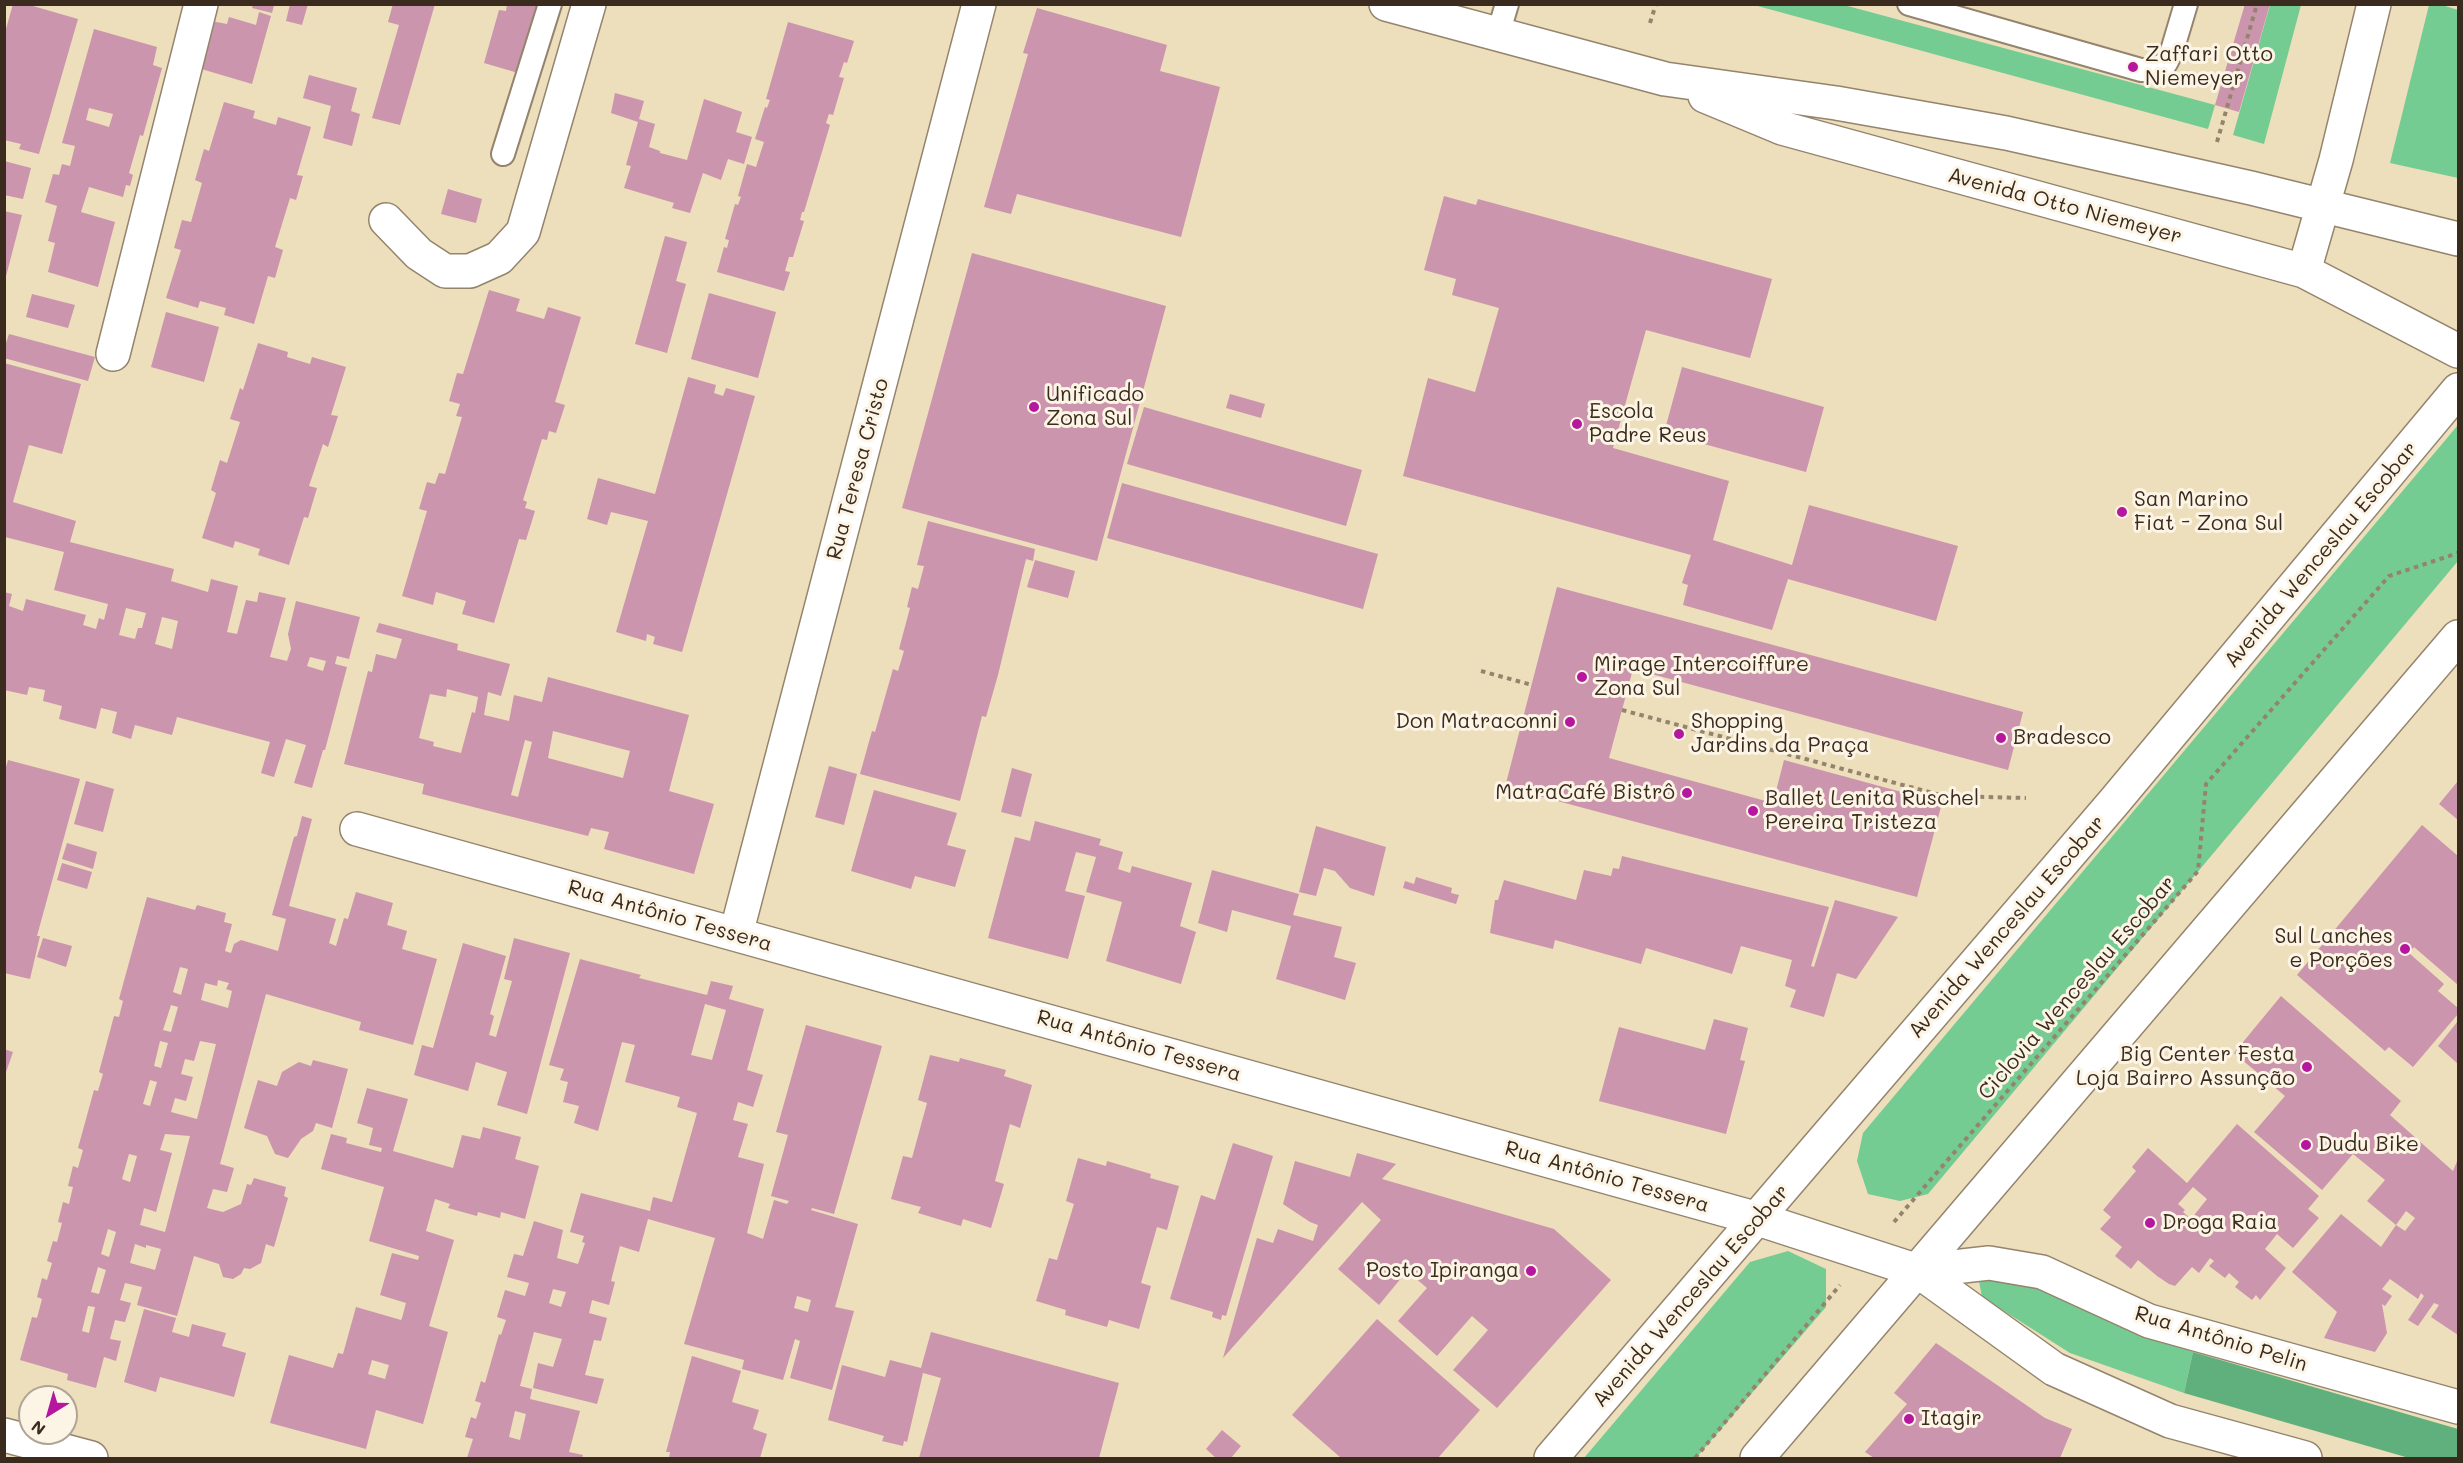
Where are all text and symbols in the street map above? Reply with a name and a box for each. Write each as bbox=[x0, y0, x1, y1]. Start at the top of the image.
place label: Zaffari Otto Niemeyer bbox=[2145, 42, 2273, 92]
marker: Zaffari Otto Niemeyer bbox=[2126, 60, 2140, 74]
street label: Avenida Otto Niemeyer bbox=[1945, 163, 2185, 249]
street label: Rua Teresa Cristo bbox=[822, 375, 894, 563]
place label: Unificado Zona Sul bbox=[1046, 382, 1144, 432]
place label: Escola Padre Reus bbox=[1589, 399, 1707, 449]
marker: Unificado Zona Sul bbox=[1027, 400, 1041, 414]
marker: Escola Padre Reus bbox=[1570, 417, 1584, 431]
street label: Avenida Wenceslau Escobar bbox=[2219, 437, 2423, 673]
place label: San Marino Fiat - Zona Sul bbox=[2134, 487, 2283, 537]
marker: San Marino Fiat - Zona Sul bbox=[2115, 505, 2129, 519]
place label: Mirage Intercoiffure Zona Sul bbox=[1594, 652, 1809, 702]
marker: Mirage Intercoiffure Zona Sul bbox=[1575, 670, 1589, 684]
place label: Don Matraconni bbox=[1396, 709, 1558, 735]
place label: Shopping Jardins da Praça bbox=[1691, 709, 1869, 759]
marker: Don Matraconni bbox=[1563, 715, 1577, 729]
place label: Bradesco bbox=[2013, 725, 2111, 751]
marker: Shopping Jardins da Praça bbox=[1672, 727, 1686, 741]
marker: Bradesco bbox=[1994, 731, 2008, 745]
place label: MatraCafé Bistrô bbox=[1495, 780, 1675, 806]
marker: MatraCafé Bistrô bbox=[1680, 786, 1694, 800]
place label: Ballet Lenita Ruschel Pereira Tristeza bbox=[1765, 786, 1979, 836]
marker: Ballet Lenita Ruschel Pereira Tristeza bbox=[1746, 804, 1760, 818]
street label: Avenida Wenceslau Escobar bbox=[1903, 810, 2111, 1044]
street label: Ciclovia Wenceslau Escobar bbox=[1973, 871, 2181, 1105]
street label: Rua Antônio Tessera bbox=[565, 875, 775, 957]
place label: Sul Lanches e Porções bbox=[2275, 924, 2393, 974]
marker: Sul Lanches e Porções bbox=[2398, 942, 2412, 956]
street label: Rua Antônio Tessera bbox=[1034, 1005, 1244, 1087]
place label: Big Center Festa Loja Bairro Assunção bbox=[2076, 1042, 2295, 1092]
marker: Big Center Festa Loja Bairro Assunção bbox=[2300, 1060, 2314, 1074]
place label: Dudu Bike bbox=[2318, 1132, 2419, 1158]
street label: Rua Antônio Tessera bbox=[1502, 1136, 1712, 1218]
marker: Dudu Bike bbox=[2299, 1138, 2313, 1152]
street label: Avenida Wenceslau Escobar bbox=[1587, 1179, 1795, 1413]
place label: Droga Raia bbox=[2162, 1210, 2277, 1236]
marker: Droga Raia bbox=[2143, 1216, 2157, 1230]
place label: Posto Ipiranga bbox=[1366, 1258, 1519, 1284]
marker: Posto Ipiranga bbox=[1524, 1264, 1538, 1278]
street label: Rua Antônio Pelin bbox=[2132, 1301, 2310, 1377]
north arrow bbox=[18, 1385, 78, 1445]
place label: Itagir bbox=[1921, 1406, 1982, 1432]
marker: Itagir bbox=[1902, 1412, 1916, 1426]
text: N bbox=[27, 1416, 49, 1440]

